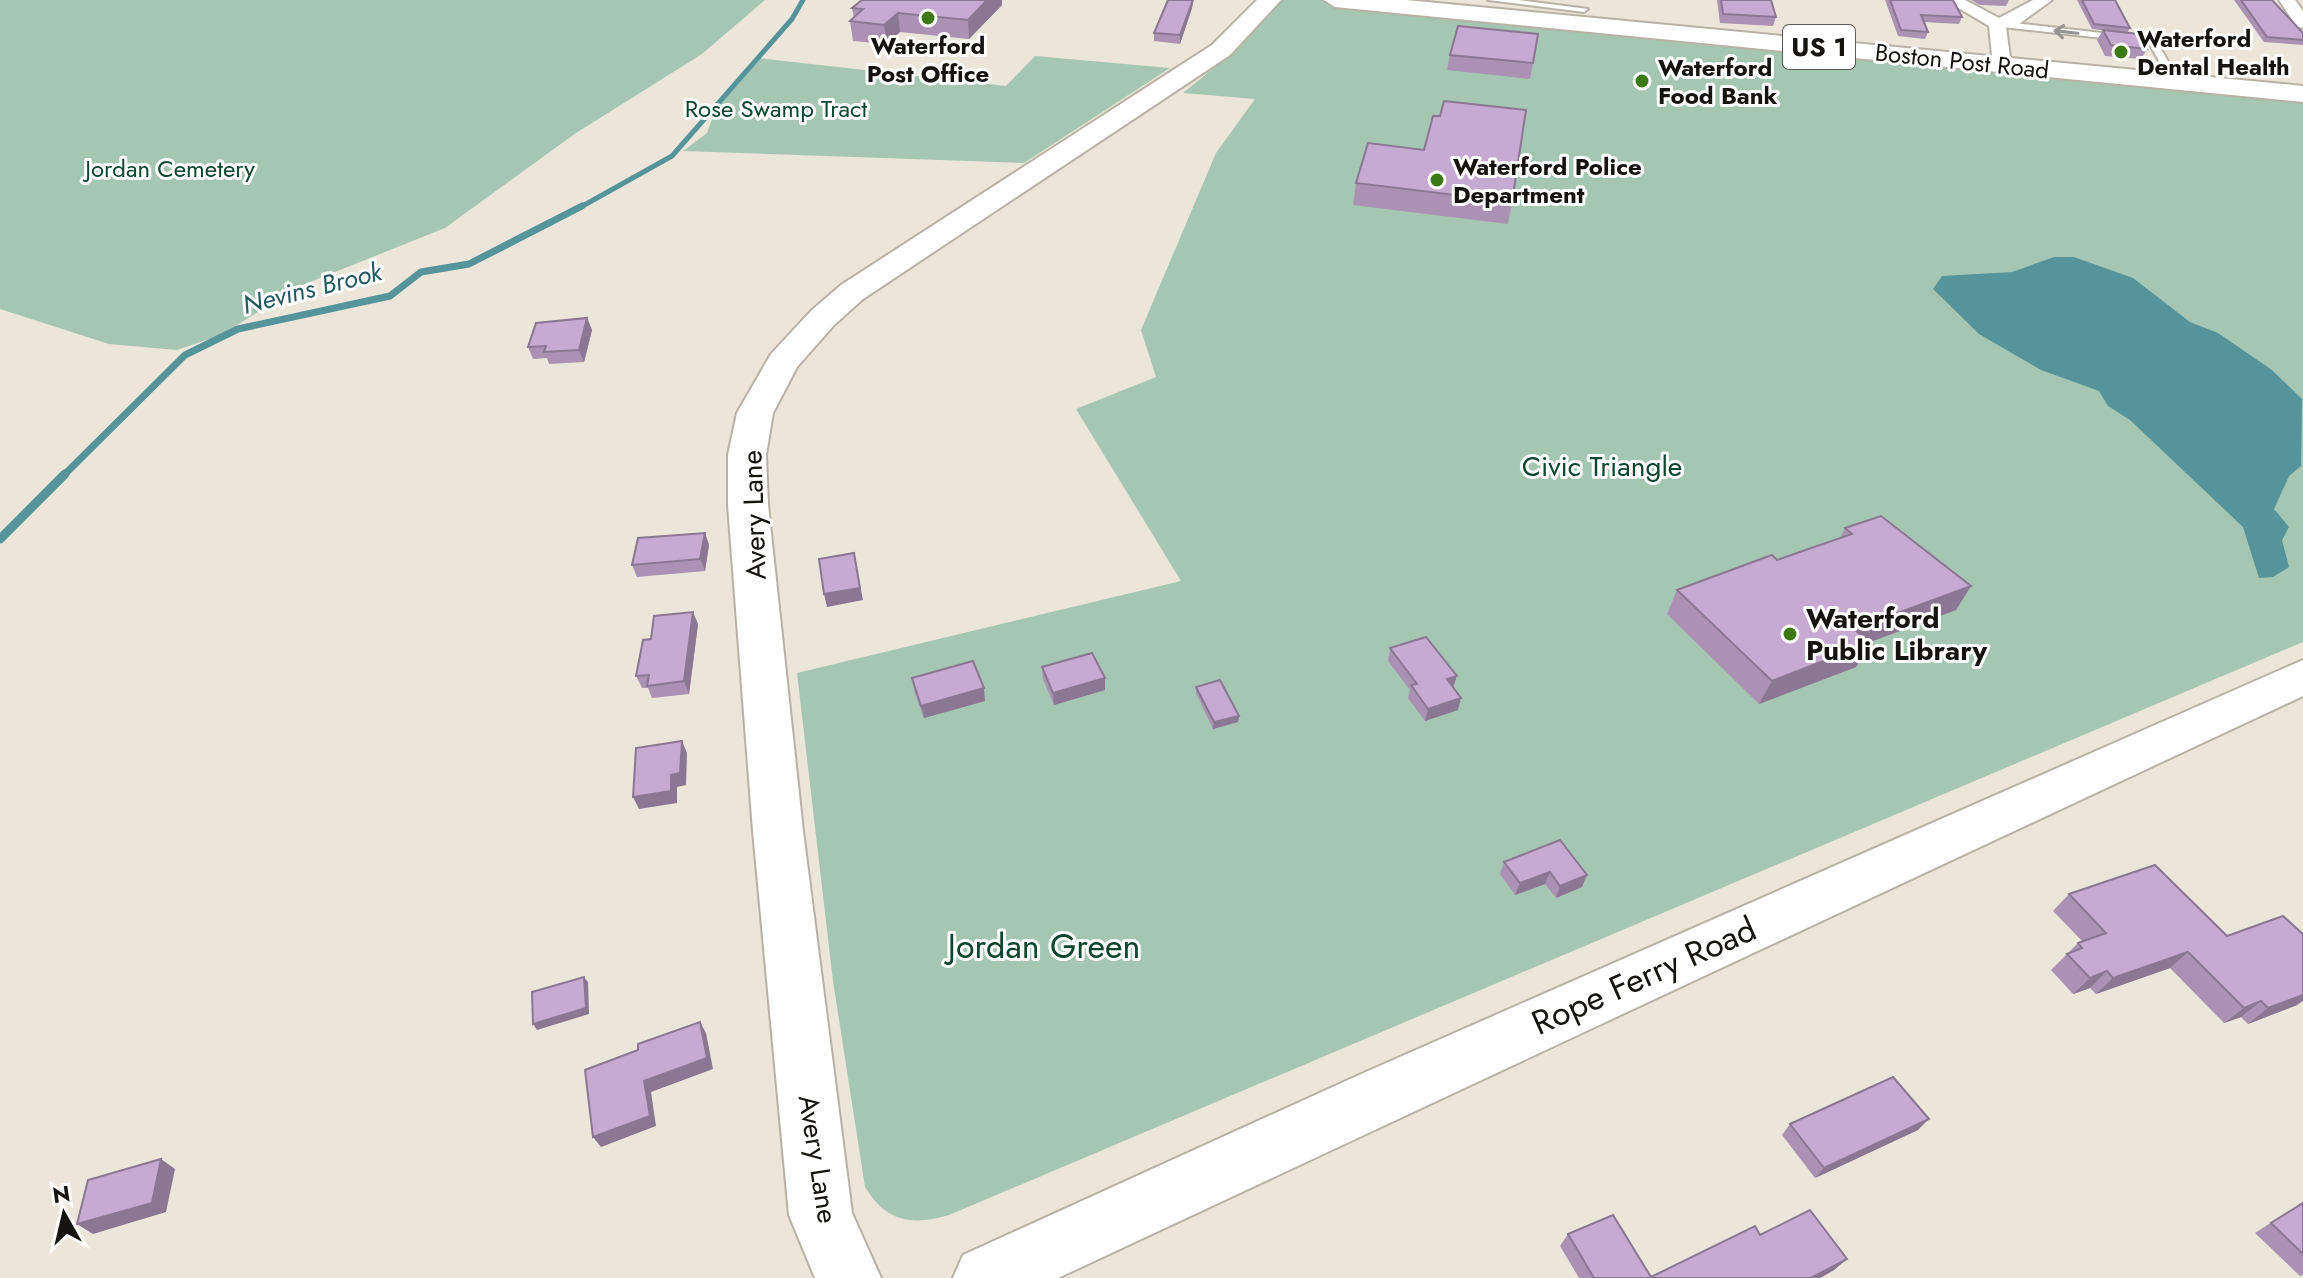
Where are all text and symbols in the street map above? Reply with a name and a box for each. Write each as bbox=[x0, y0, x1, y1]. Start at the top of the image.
marker: Waterford Post Office bbox=[919, 9, 937, 27]
place label: Waterford Dental Health bbox=[2137, 21, 2290, 84]
one-way arrow bbox=[2053, 24, 2080, 39]
road number: US 1 bbox=[1783, 25, 1855, 69]
place label: Waterford Post Office bbox=[867, 28, 989, 91]
street label: Boston Post Road bbox=[1873, 34, 2051, 88]
marker: Waterford Dental Health bbox=[2112, 43, 2130, 61]
place label: Waterford Food Bank bbox=[1658, 50, 1778, 113]
marker: Waterford Food Bank bbox=[1633, 72, 1651, 90]
park label: Rose Swamp Tract bbox=[685, 91, 868, 126]
place label: Waterford Police Department bbox=[1453, 149, 1642, 212]
park label: Jordan Cemetery bbox=[82, 151, 255, 186]
marker: Waterford Police Department bbox=[1428, 171, 1446, 189]
water label: Nevins Brook bbox=[238, 252, 387, 324]
park label: Civic Triangle bbox=[1522, 446, 1682, 487]
street label: Avery Lane bbox=[731, 449, 777, 581]
place label: Waterford Public Library bbox=[1806, 598, 1988, 671]
marker: Waterford Public Library bbox=[1781, 625, 1799, 643]
street label: Rope Ferry Road bbox=[1524, 905, 1764, 1047]
park label: Jordan Green bbox=[944, 922, 1140, 971]
street label: Avery Lane bbox=[788, 1092, 848, 1226]
north arrow bbox=[24, 1174, 104, 1254]
text: N bbox=[50, 1177, 72, 1211]

